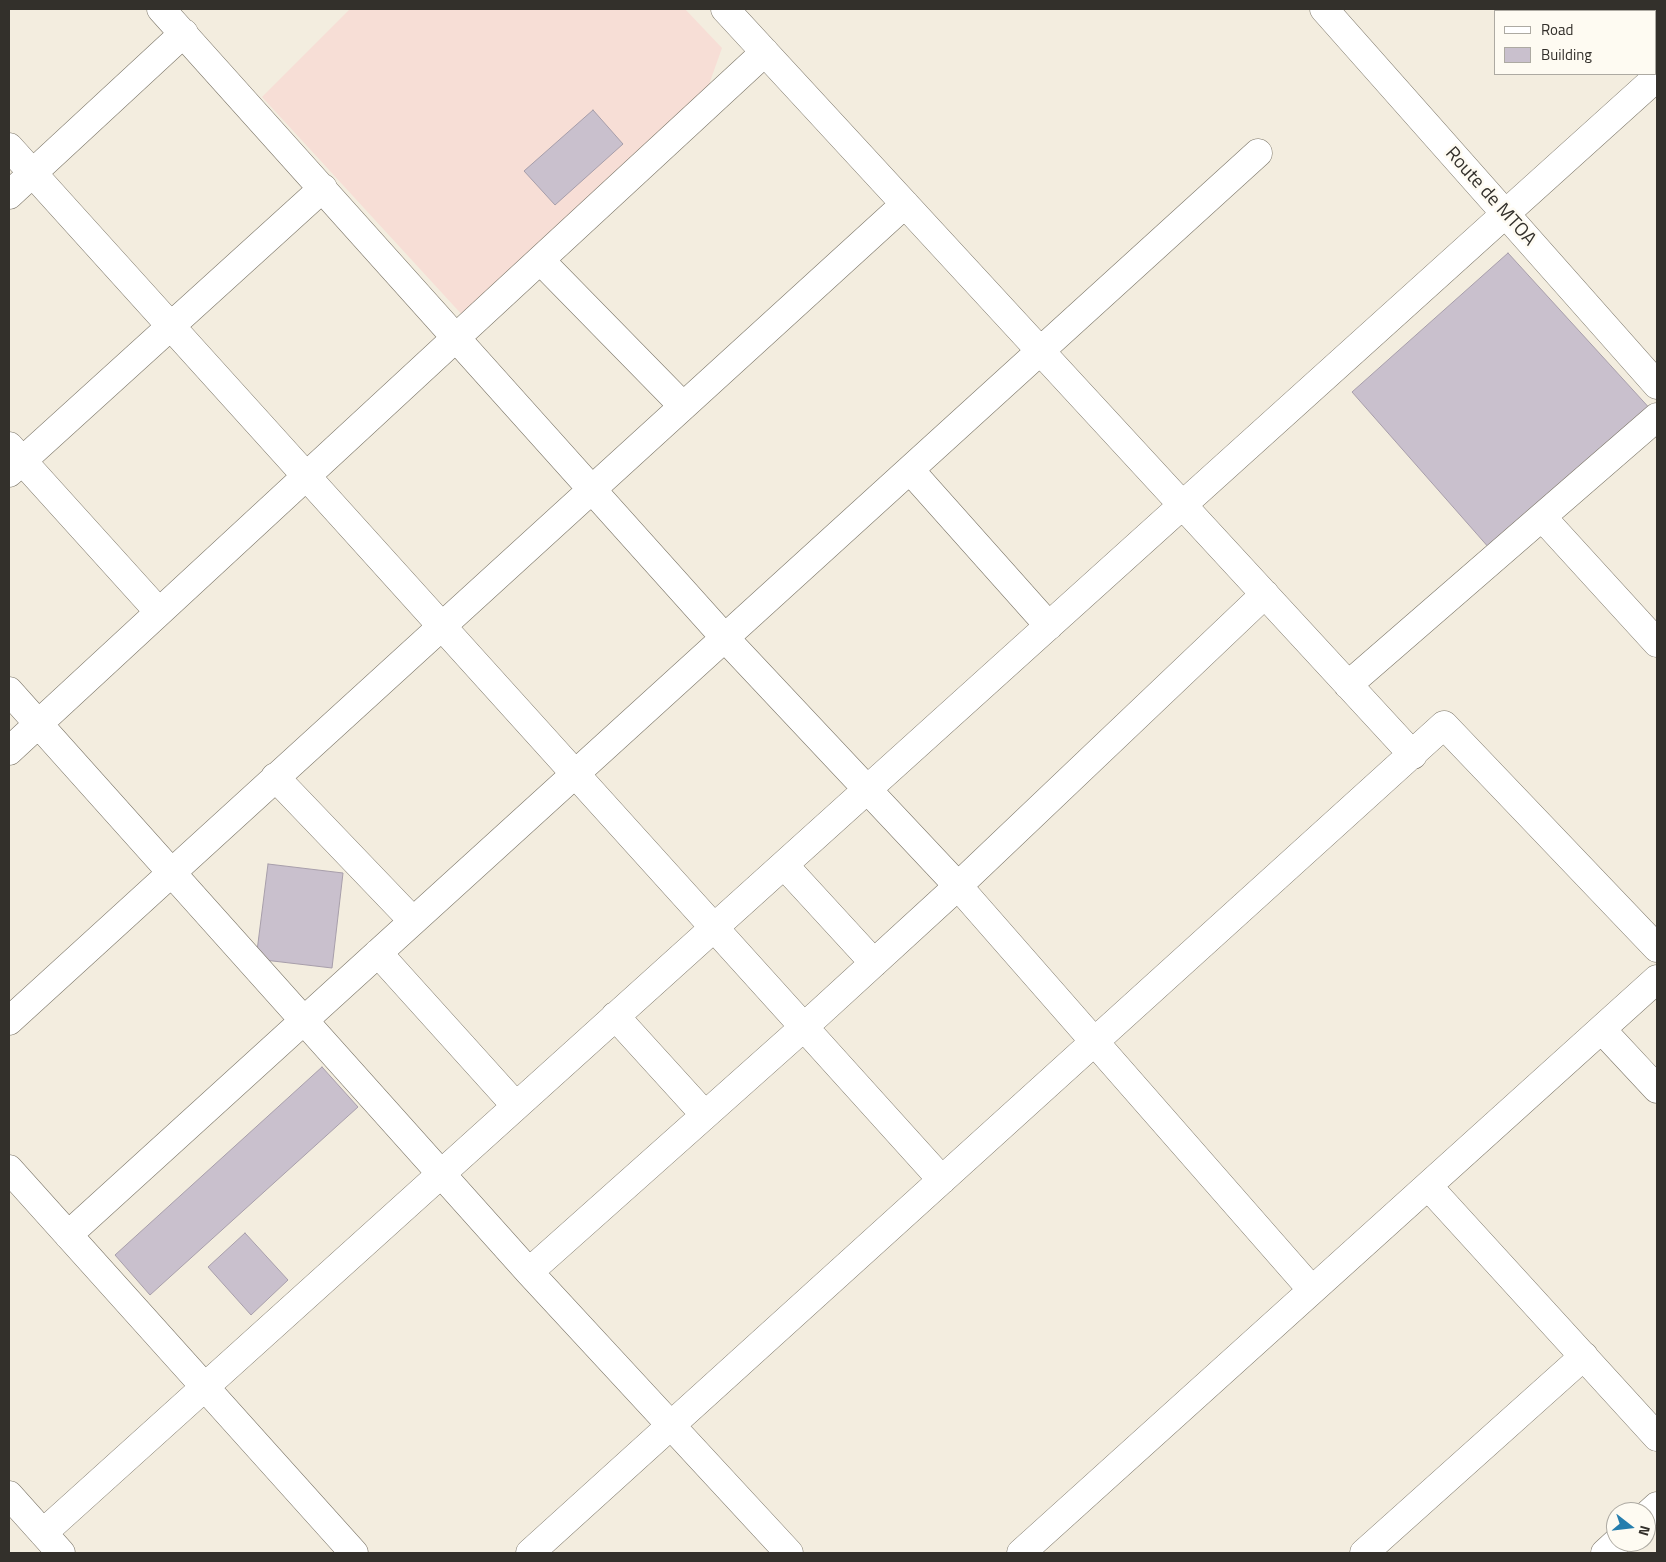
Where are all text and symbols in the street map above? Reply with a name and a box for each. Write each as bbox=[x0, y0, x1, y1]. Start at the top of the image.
legend bbox=[1494, 10, 1656, 75]
text: Road bbox=[1541, 18, 1573, 41]
text: Building bbox=[1541, 43, 1592, 66]
street label: Route de MTOA bbox=[1440, 143, 1540, 251]
north arrow bbox=[1606, 1502, 1656, 1552]
text: N bbox=[1634, 1523, 1656, 1539]

